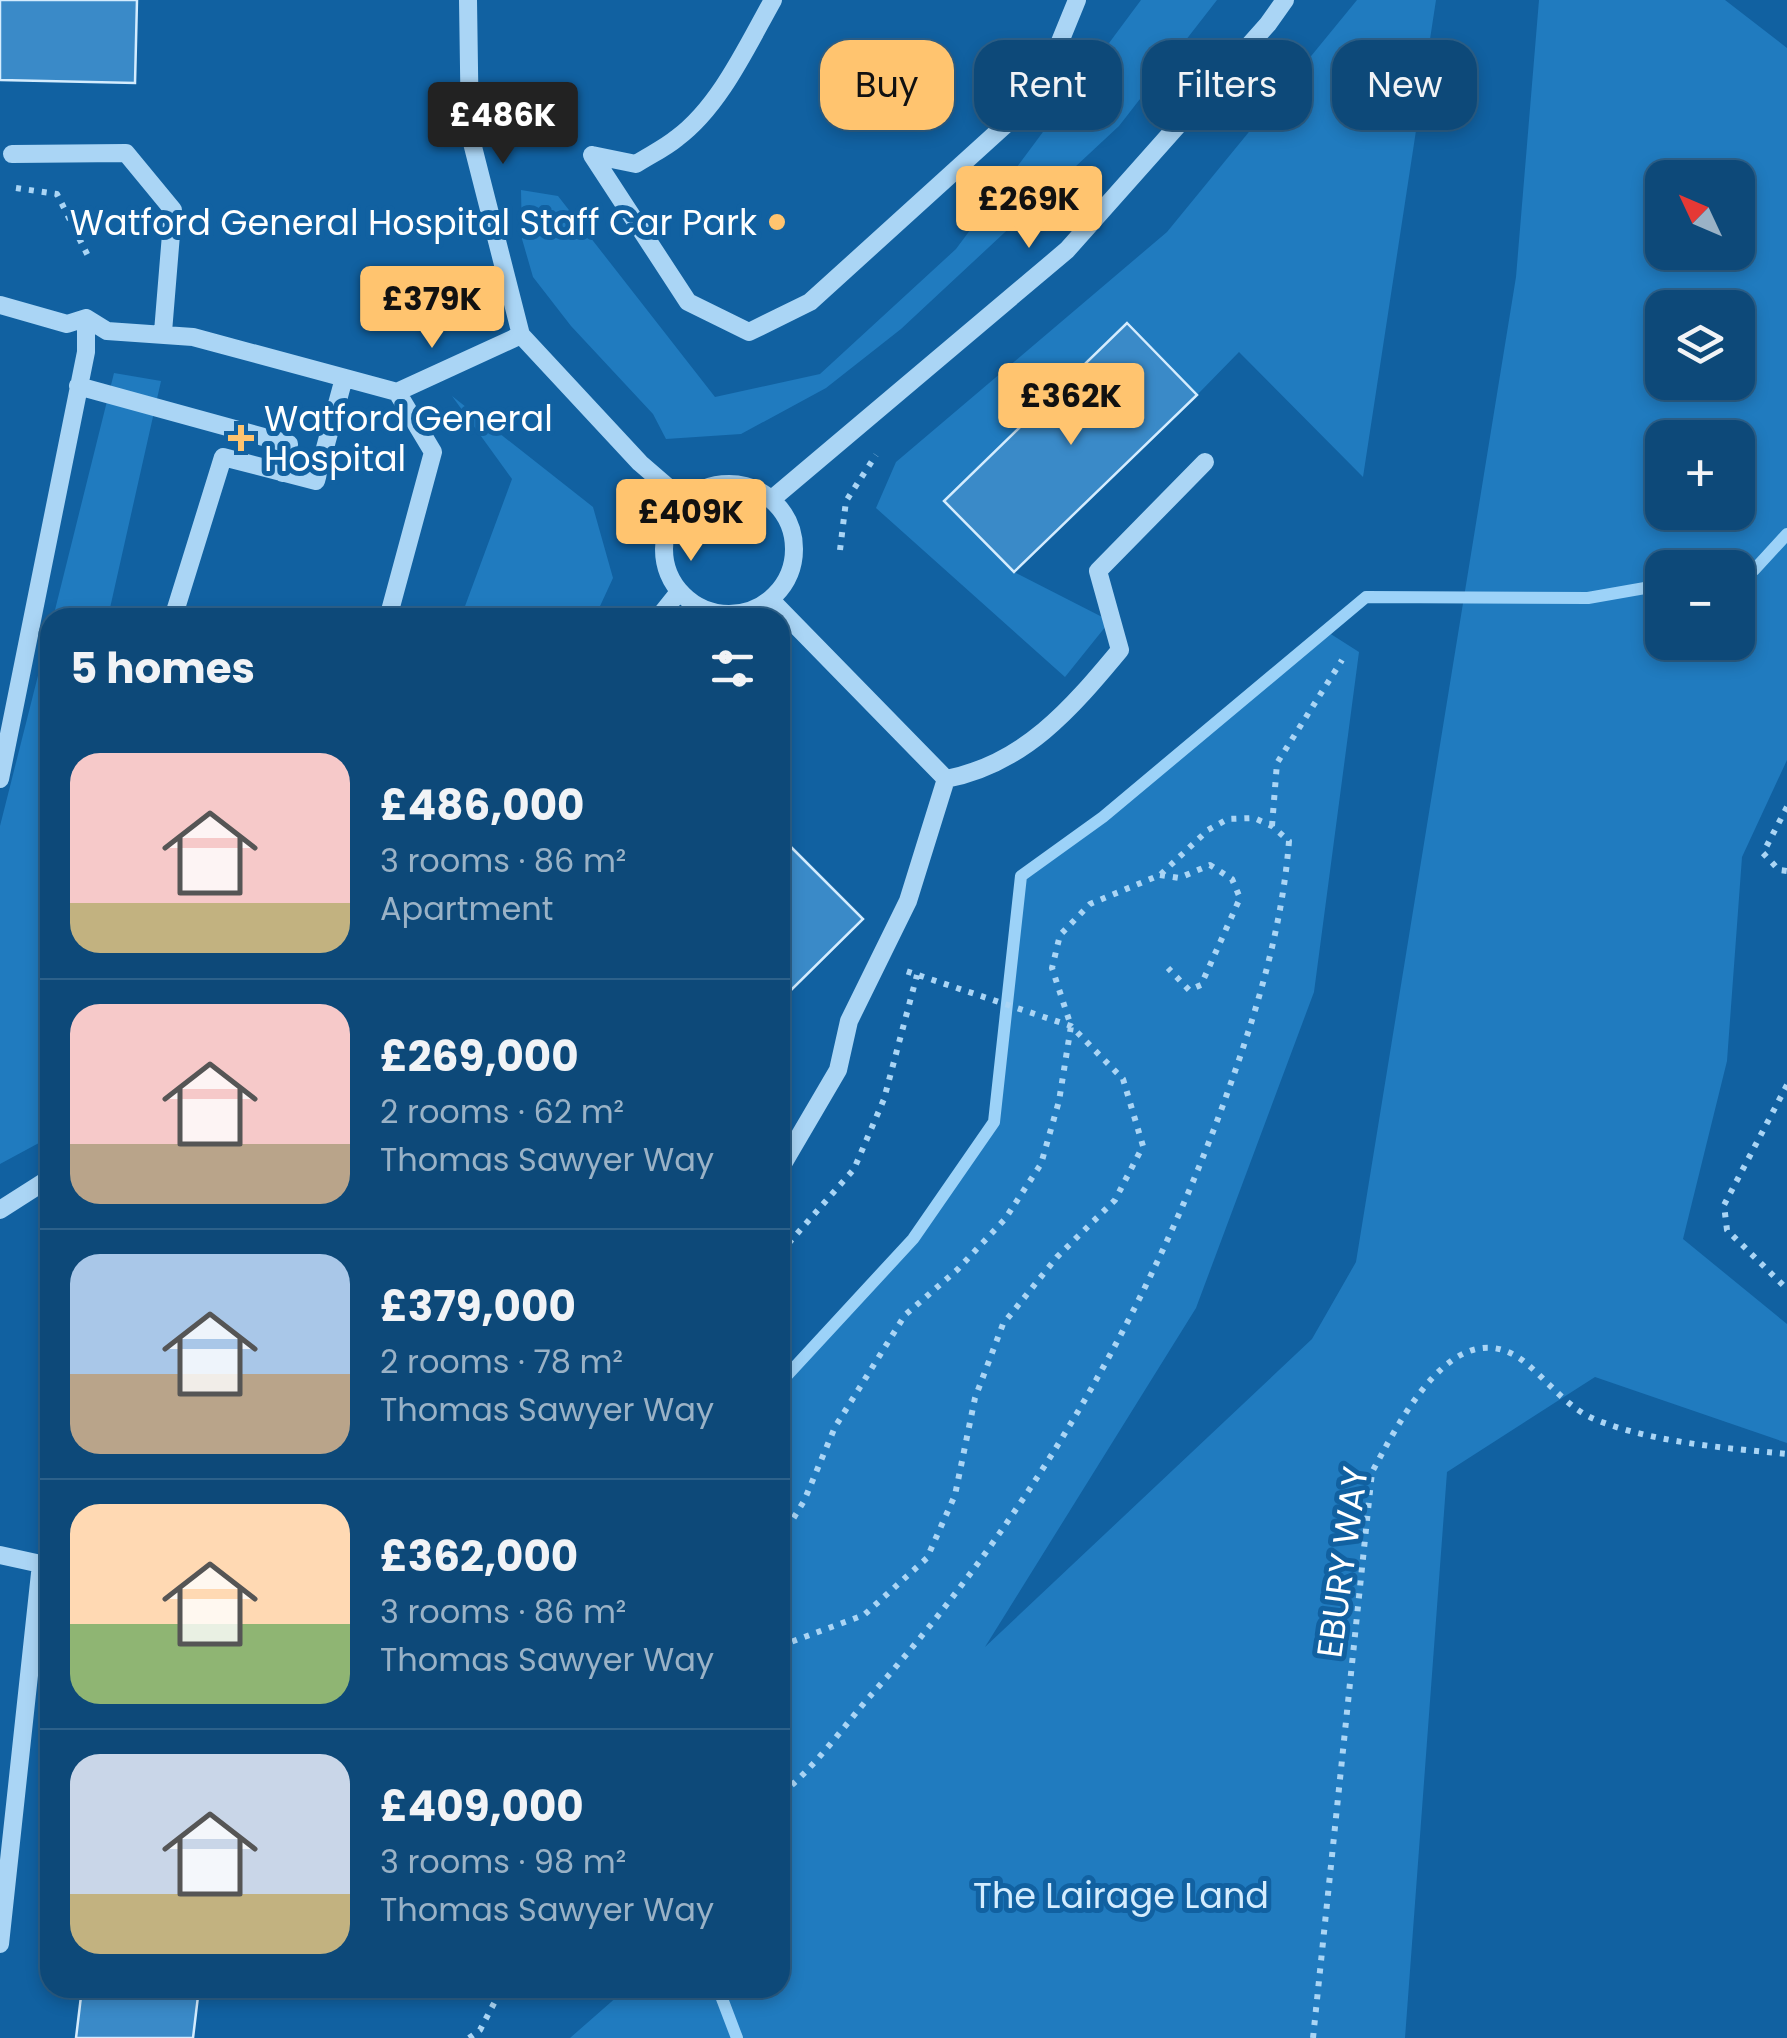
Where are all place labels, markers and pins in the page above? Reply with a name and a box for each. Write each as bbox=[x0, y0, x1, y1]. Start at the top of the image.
pin: £486K bbox=[433, 82, 573, 167]
pin: £269K bbox=[959, 166, 1099, 251]
place label: Watford General Hospital Staff Car Park bbox=[70, 198, 757, 247]
marker: Watford General Hospital Staff Car Park bbox=[766, 211, 788, 233]
pin: £379K bbox=[362, 266, 502, 351]
pin: £362K bbox=[1001, 363, 1141, 448]
place label: Watford General Hospital bbox=[264, 394, 553, 483]
marker: Watford General Hospital bbox=[228, 425, 254, 451]
pin: £409K bbox=[621, 479, 761, 564]

